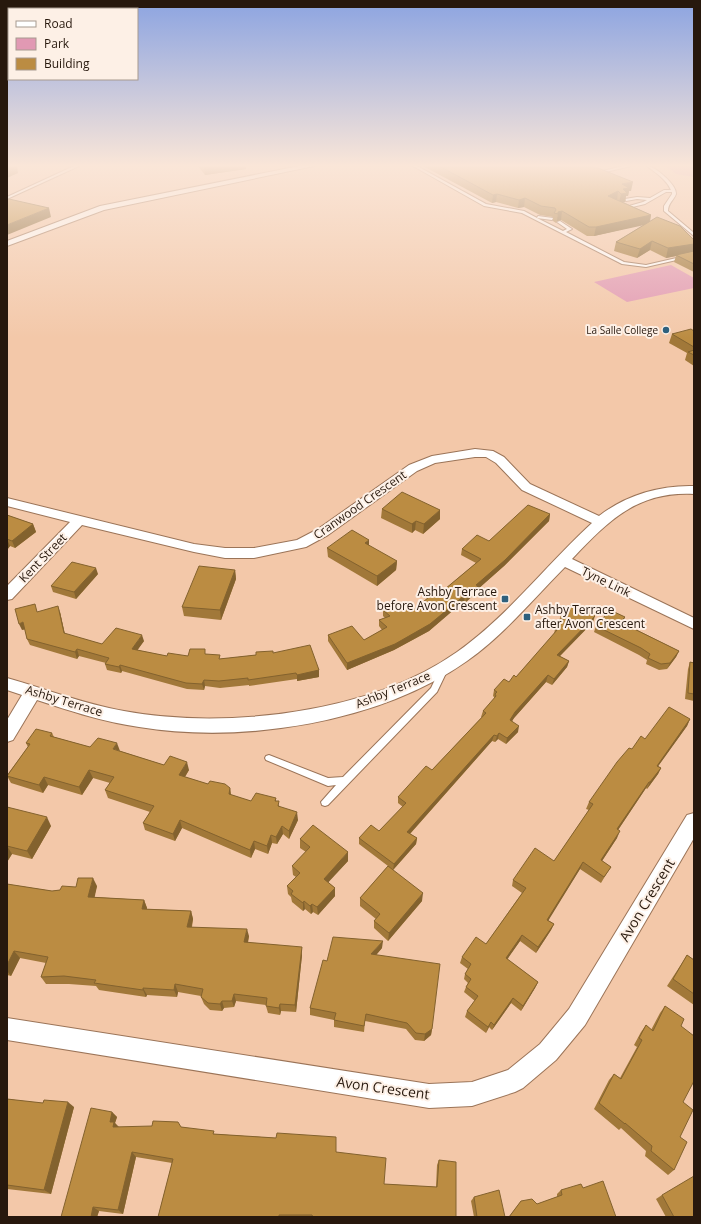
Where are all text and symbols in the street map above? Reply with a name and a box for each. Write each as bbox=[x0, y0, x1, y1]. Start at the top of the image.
legend bbox=[8, 8, 138, 80]
text: Road bbox=[44, 15, 73, 32]
text: Park bbox=[44, 35, 70, 52]
text: Building bbox=[44, 55, 90, 72]
place label: La Salle College bbox=[586, 323, 658, 337]
marker: La Salle College bbox=[661, 325, 671, 335]
street label: Cranwood Crescent bbox=[310, 466, 410, 543]
street label: Kent Street bbox=[15, 529, 70, 586]
street label: Tyne Link bbox=[579, 562, 634, 601]
place label: Ashby Terrace before Avon Crescent bbox=[377, 583, 497, 614]
marker: Ashby Terrace before Avon Crescent bbox=[500, 594, 510, 604]
place label: Ashby Terrace after Avon Crescent bbox=[535, 601, 645, 632]
marker: Ashby Terrace after Avon Crescent bbox=[522, 612, 532, 622]
street label: Ashby Terrace bbox=[353, 667, 433, 712]
street label: Ashby Terrace bbox=[24, 681, 105, 720]
street label: Avon Crescent bbox=[614, 855, 679, 945]
street label: Avon Crescent bbox=[335, 1072, 431, 1103]

